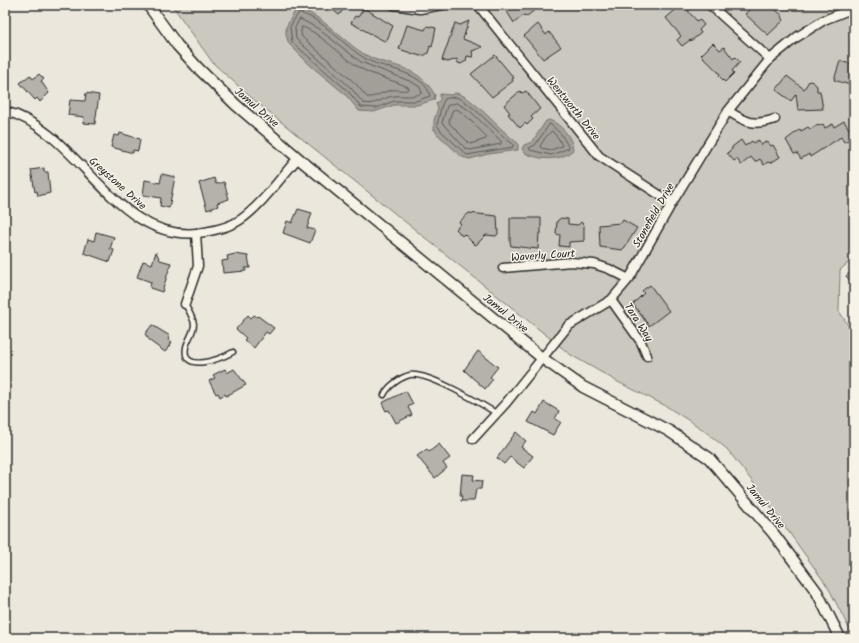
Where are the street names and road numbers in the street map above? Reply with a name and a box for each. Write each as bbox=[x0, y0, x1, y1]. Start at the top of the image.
street label: Wentworth Drive bbox=[542, 73, 605, 144]
street label: Jamul Drive bbox=[230, 83, 283, 132]
street label: Greystone Drive bbox=[84, 153, 150, 215]
street label: Stonefield Drive bbox=[628, 180, 680, 251]
street label: Waverly Court bbox=[511, 245, 576, 267]
street label: Jamul Drive bbox=[479, 290, 532, 338]
street label: Tara Way bbox=[619, 300, 658, 346]
street label: Jamul Drive bbox=[741, 480, 789, 533]

